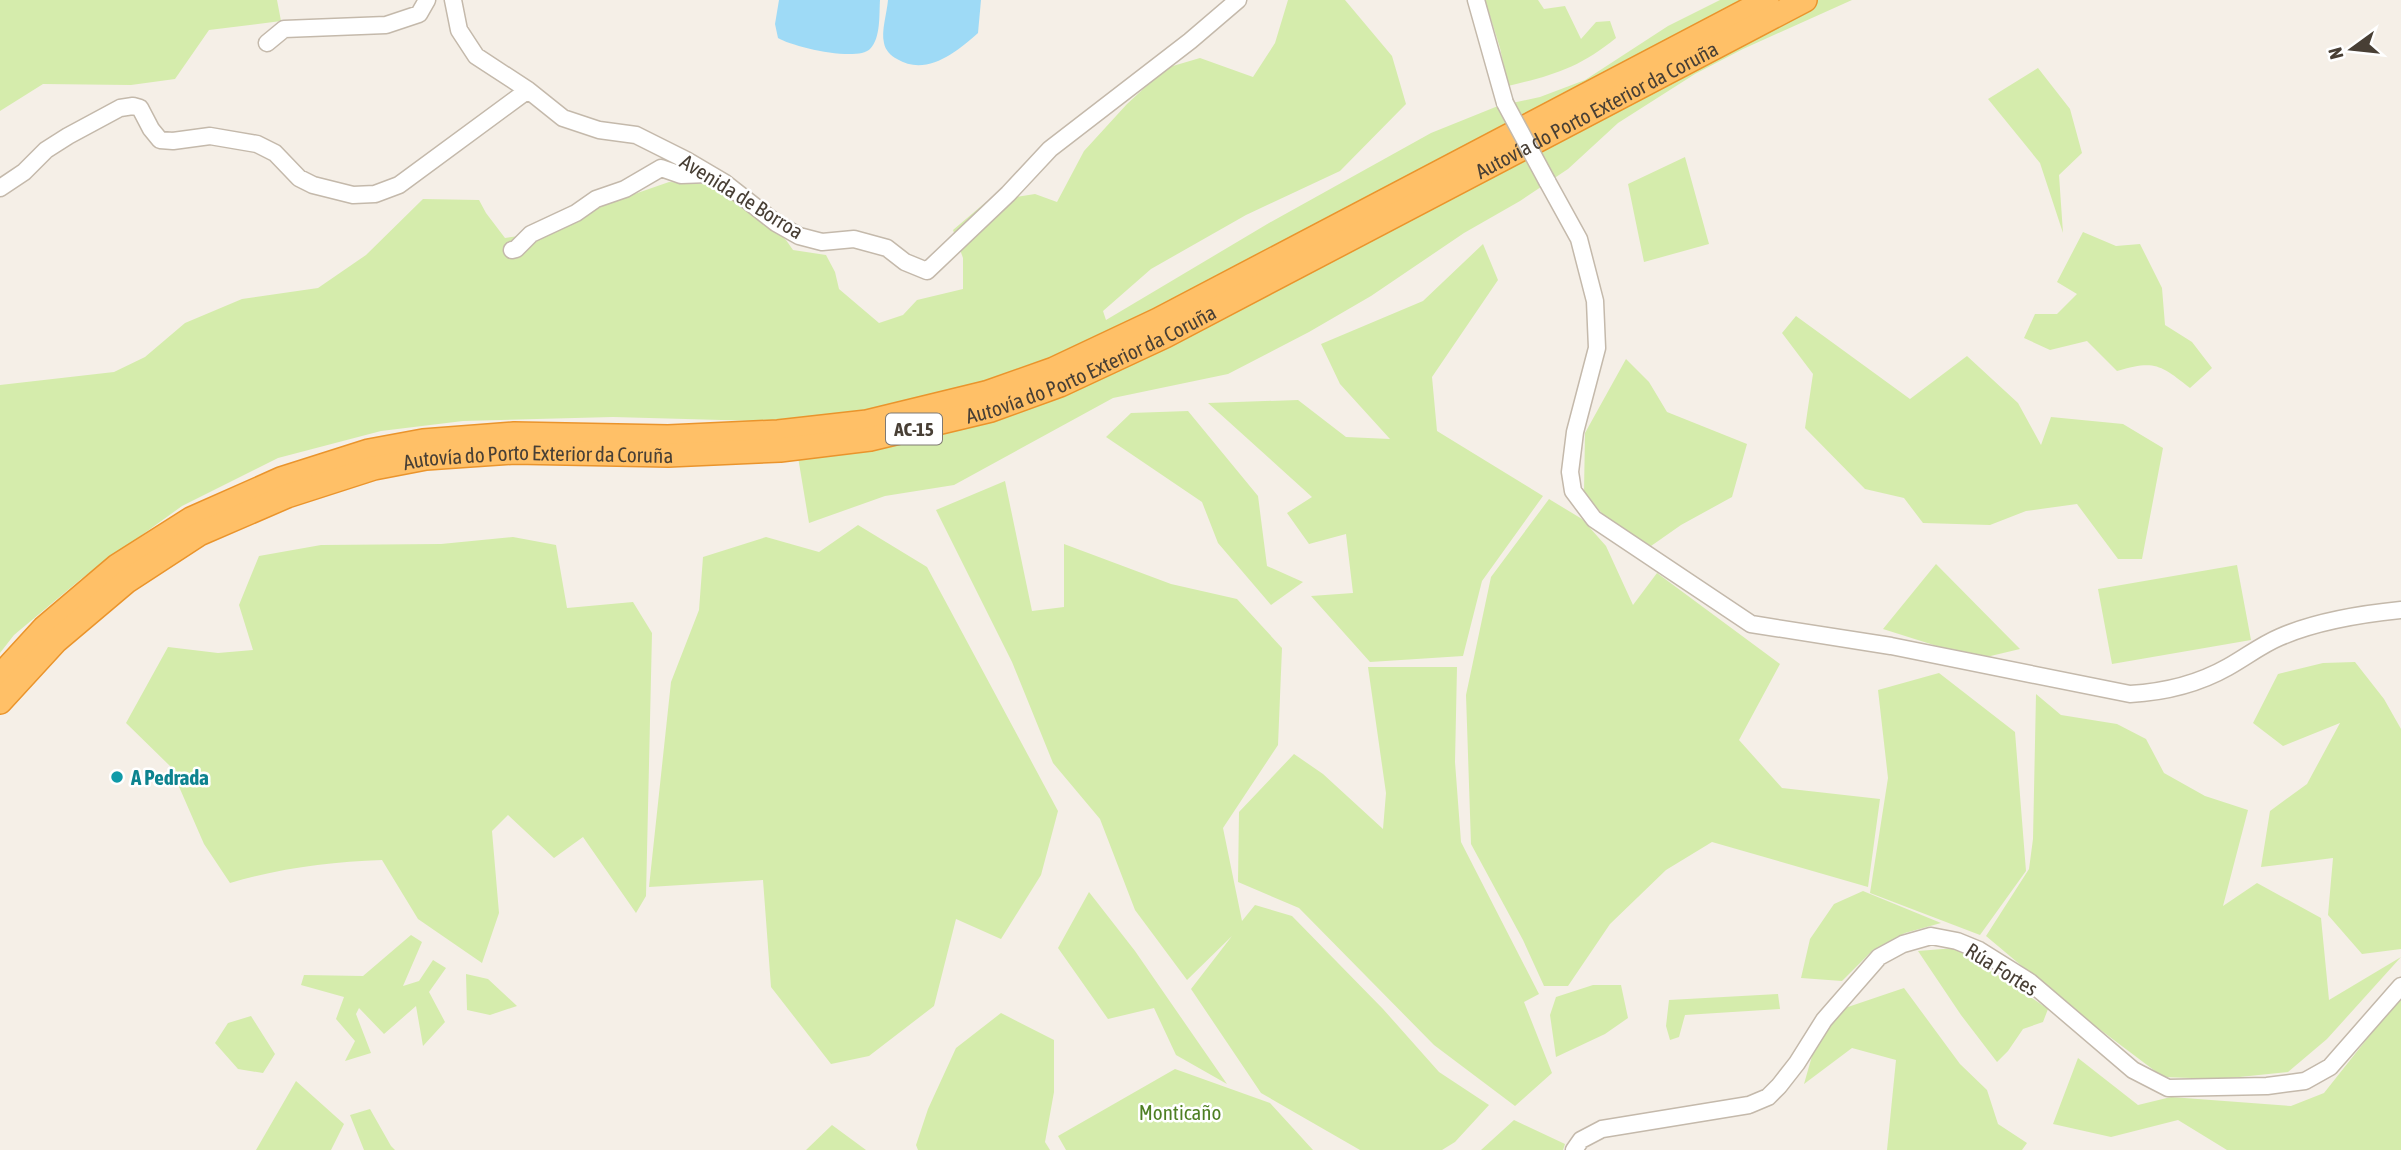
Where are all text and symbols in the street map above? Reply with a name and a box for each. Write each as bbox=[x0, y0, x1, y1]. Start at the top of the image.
north arrow bbox=[2317, 14, 2387, 84]
street label: Autovía do Porto Exterior da Coruña bbox=[1471, 36, 1722, 183]
text: N bbox=[2324, 45, 2348, 62]
street label: Avenida de Borroa bbox=[676, 149, 808, 243]
street label: Autovía do Porto Exterior da Coruña bbox=[963, 300, 1220, 428]
road number: AC-15 bbox=[886, 414, 942, 444]
street label: Autovía do Porto Exterior da Coruña bbox=[401, 440, 674, 474]
place label: A Pedrada bbox=[130, 765, 209, 789]
marker: A Pedrada bbox=[109, 769, 125, 785]
street label: Rúa Fortes bbox=[1962, 938, 2042, 1000]
park label: Monticaño bbox=[1139, 1100, 1221, 1124]

